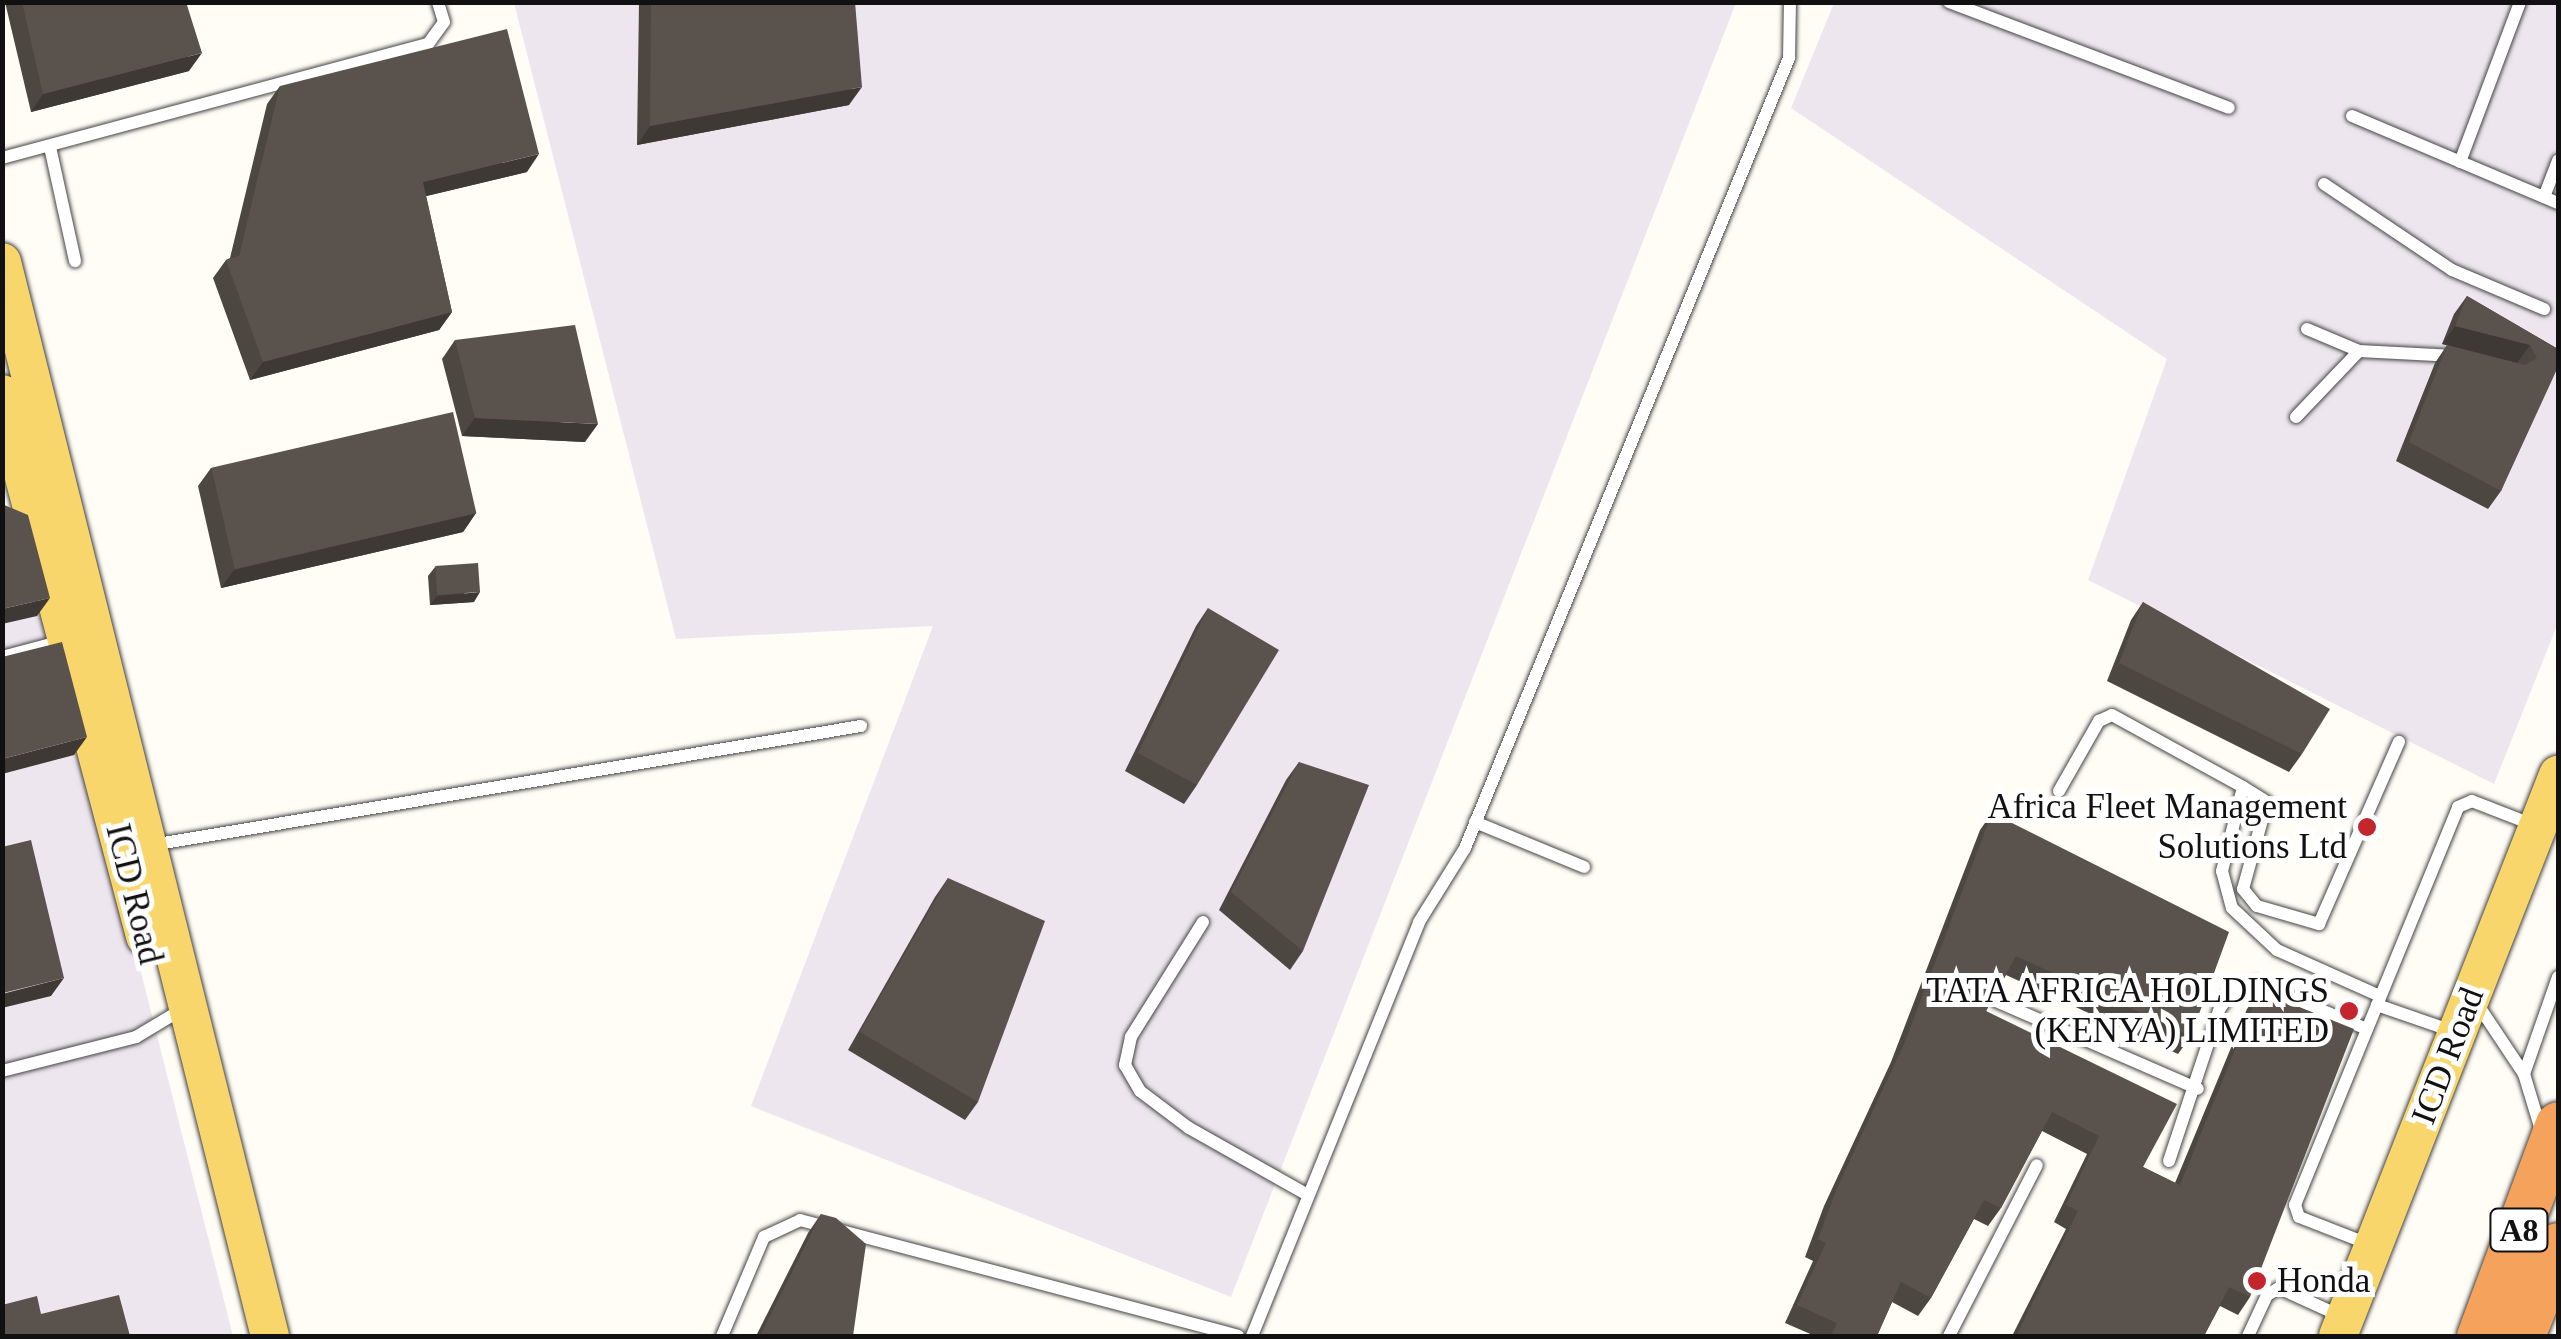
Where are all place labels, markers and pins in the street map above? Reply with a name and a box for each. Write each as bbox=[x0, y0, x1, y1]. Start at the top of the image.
place label: Africa Fleet Management Solutions Ltd bbox=[1987, 786, 2347, 868]
marker: Africa Fleet Management Solutions Ltd bbox=[2356, 816, 2378, 838]
place label: TATA AFRICA HOLDINGS (KENYA) LIMITED bbox=[1920, 970, 2329, 1052]
marker: TATA AFRICA HOLDINGS (KENYA) LIMITED bbox=[2338, 1000, 2360, 1022]
place label: Honda bbox=[2277, 1260, 2370, 1302]
marker: Honda bbox=[2246, 1270, 2268, 1292]

